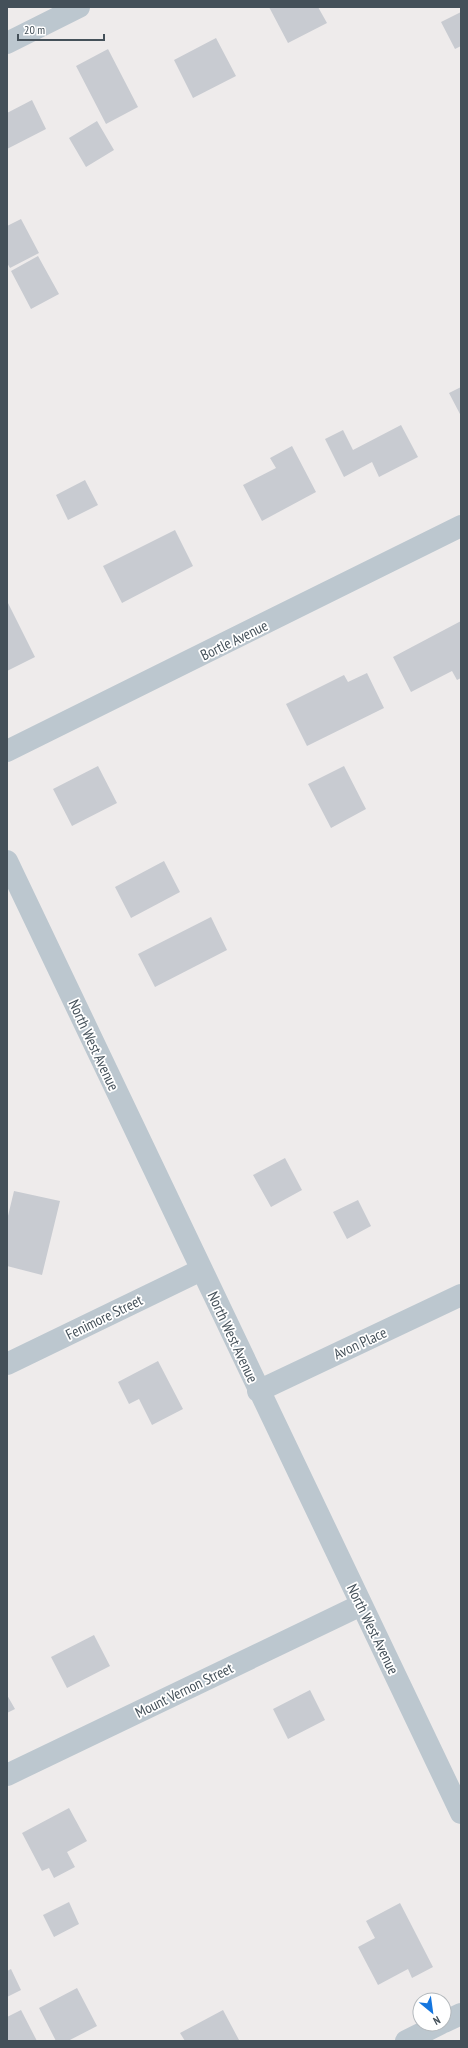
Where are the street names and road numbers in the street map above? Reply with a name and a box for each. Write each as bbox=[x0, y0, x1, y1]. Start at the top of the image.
street label: Bortle Avenue bbox=[197, 616, 271, 664]
street label: North West Avenue bbox=[65, 996, 123, 1094]
street label: North West Avenue bbox=[204, 1288, 262, 1386]
street label: Fenimore Street bbox=[63, 1290, 145, 1344]
street label: Avon Place bbox=[330, 1323, 390, 1363]
street label: North West Avenue bbox=[343, 1581, 403, 1677]
street label: Mount Vernon Street bbox=[132, 1658, 236, 1722]

